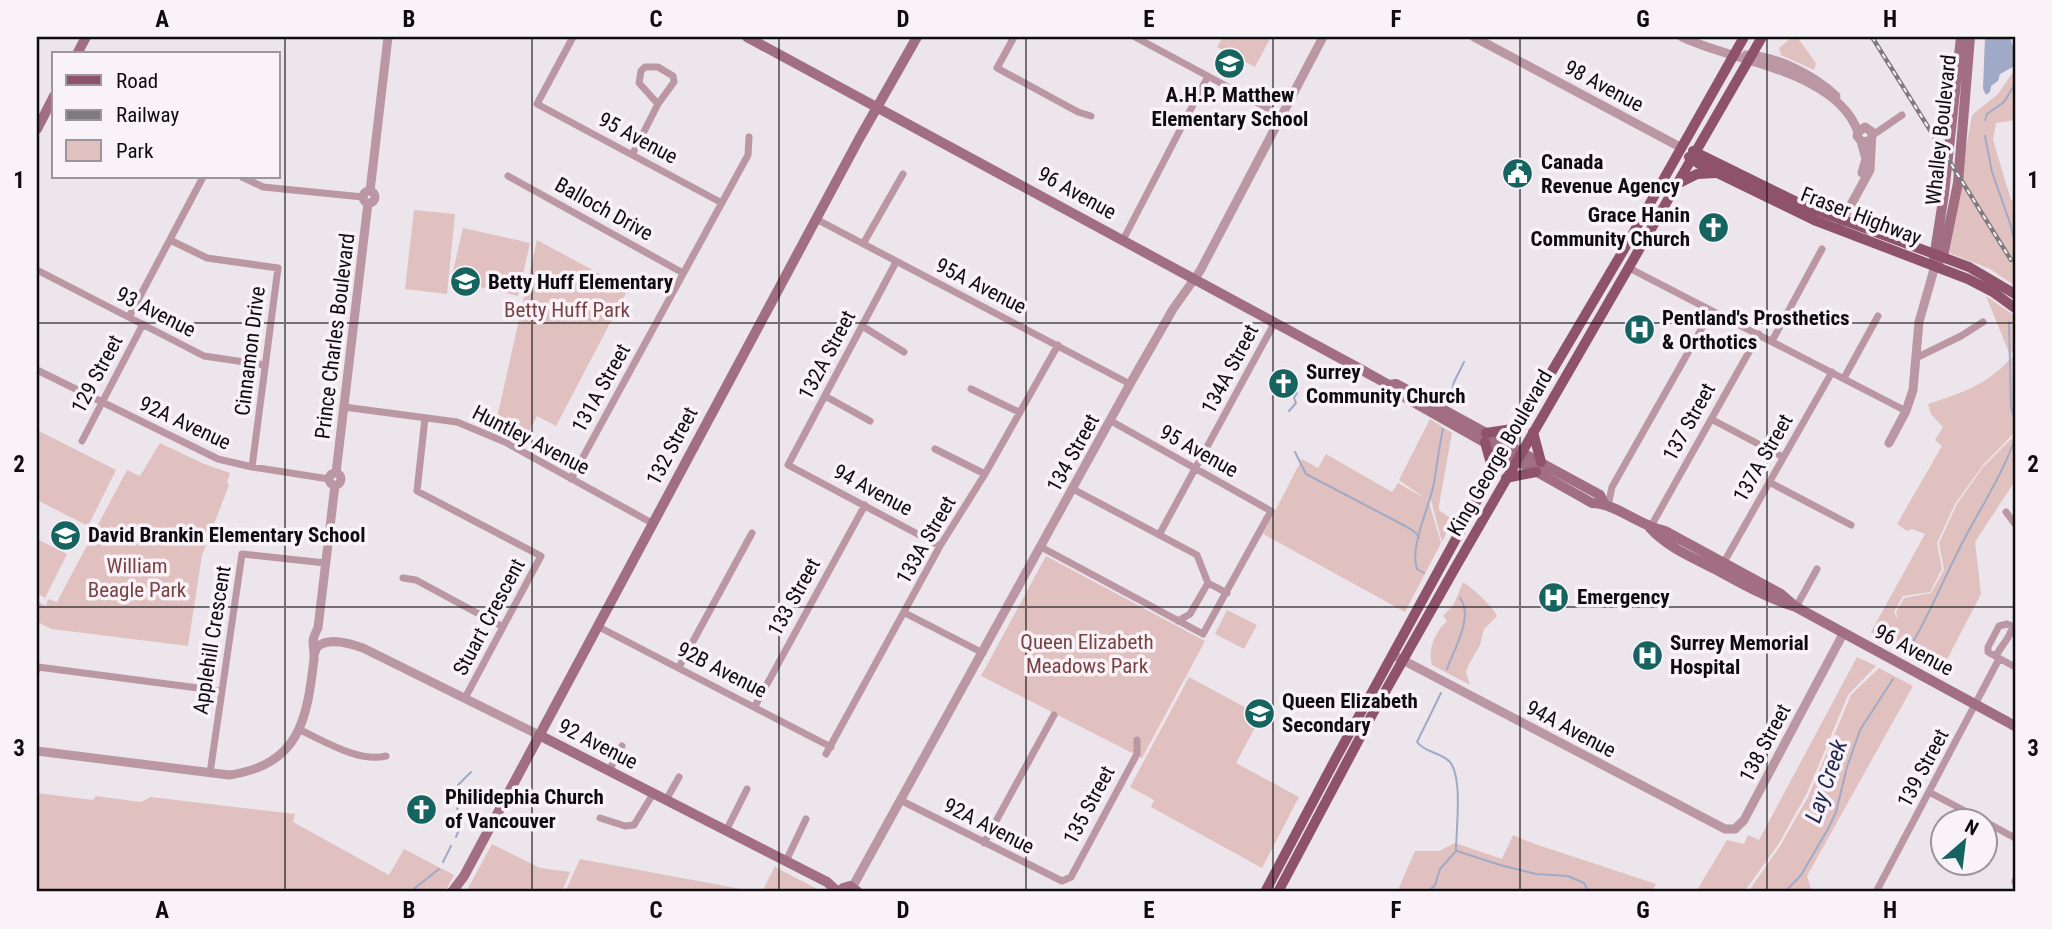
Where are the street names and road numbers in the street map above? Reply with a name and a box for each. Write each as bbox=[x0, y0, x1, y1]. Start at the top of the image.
street label: Whalley Boulevard bbox=[1921, 54, 1961, 206]
street label: 98 Avenue bbox=[1560, 55, 1648, 117]
street label: 95 Avenue bbox=[594, 107, 682, 169]
street label: 96 Avenue bbox=[1034, 162, 1121, 224]
street label: Balloch Drive bbox=[551, 172, 657, 246]
street label: Fraser Highway bbox=[1797, 182, 1925, 250]
street label: Prince Charles Boulevard bbox=[310, 232, 360, 440]
street label: 95A Avenue bbox=[932, 253, 1030, 319]
street label: 93 Avenue bbox=[112, 282, 200, 342]
street label: Cinnamon Drive bbox=[230, 285, 270, 417]
street label: 132A Street bbox=[794, 306, 860, 404]
street label: 134A Street bbox=[1197, 320, 1263, 418]
street label: 129 Street bbox=[66, 331, 128, 417]
street label: 131A Street bbox=[567, 340, 635, 436]
street label: King George Boulevard bbox=[1443, 366, 1557, 540]
street label: 137 Street bbox=[1658, 379, 1720, 465]
street label: 92A Avenue bbox=[135, 391, 235, 455]
street label: Huntley Avenue bbox=[468, 400, 594, 480]
street label: 132 Street bbox=[641, 403, 703, 489]
street label: 134 Street bbox=[1042, 410, 1104, 496]
street label: 137A Street bbox=[1728, 410, 1798, 506]
street label: 95 Avenue bbox=[1156, 420, 1243, 482]
street label: 94 Avenue bbox=[829, 459, 917, 521]
street label: 133A Street bbox=[891, 492, 961, 588]
street label: 133 Street bbox=[763, 554, 825, 640]
street label: Stuart Crescent bbox=[448, 555, 530, 679]
street label: Applehill Crescent bbox=[188, 564, 236, 716]
street label: 96 Avenue bbox=[1870, 619, 1958, 681]
street label: 92B Avenue bbox=[673, 637, 771, 703]
street label: 94A Avenue bbox=[1522, 695, 1620, 763]
street label: 138 Street bbox=[1734, 700, 1796, 786]
street label: 92 Avenue bbox=[554, 714, 642, 774]
street label: 139 Street bbox=[1892, 725, 1954, 811]
street label: 135 Street bbox=[1058, 762, 1120, 848]
street label: 92A Avenue bbox=[940, 793, 1038, 859]

